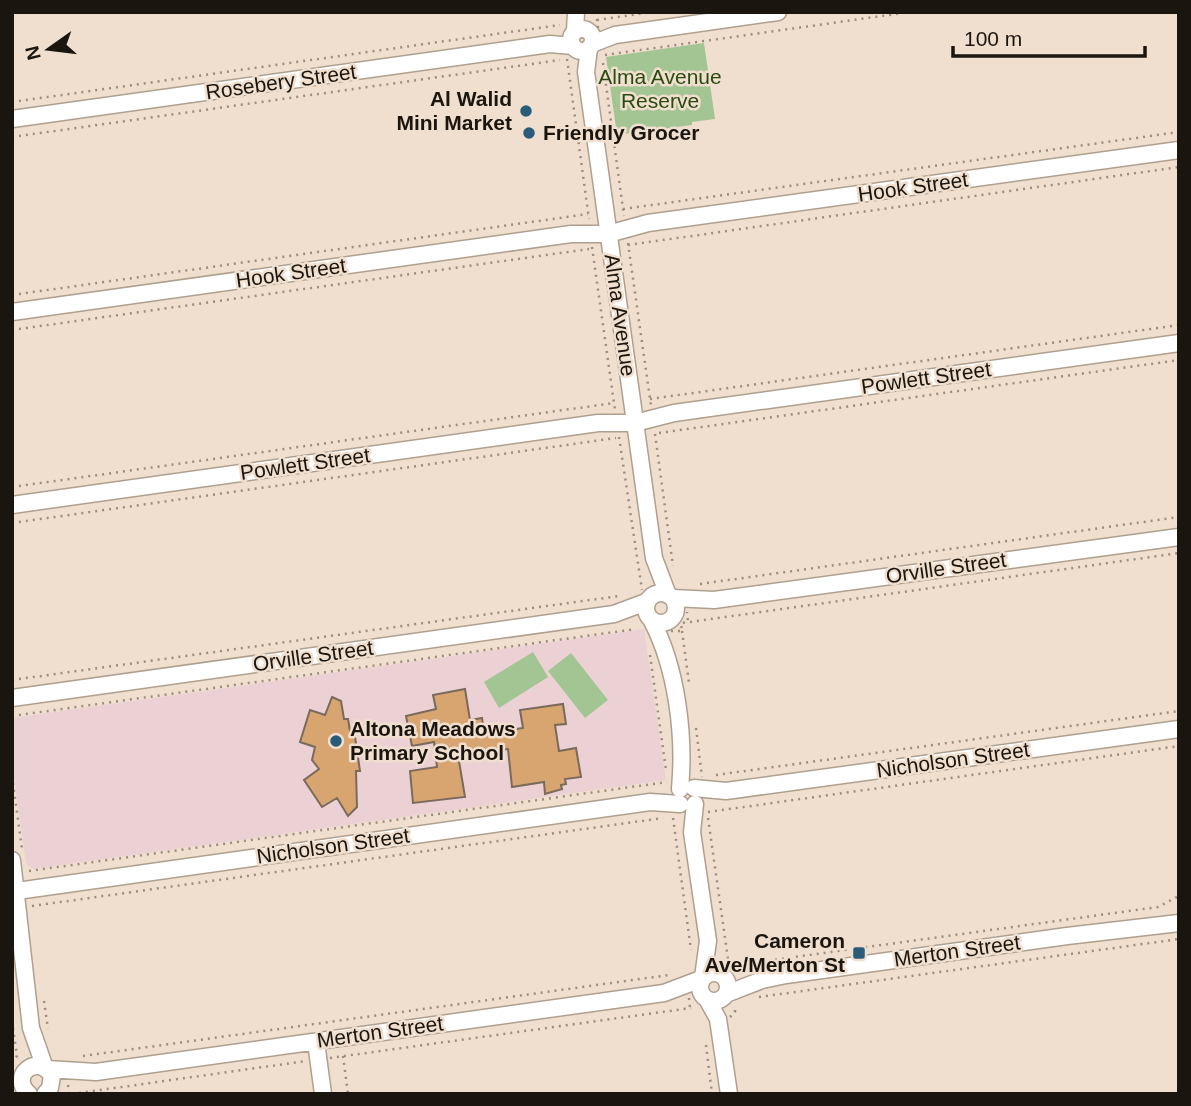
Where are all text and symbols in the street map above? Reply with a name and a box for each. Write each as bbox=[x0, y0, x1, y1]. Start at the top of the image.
north arrow bbox=[14, 14, 84, 84]
scale bar bbox=[953, 14, 1146, 58]
text: 100 m bbox=[964, 27, 1022, 50]
text: N bbox=[21, 44, 45, 62]
street label: Rosebery Street bbox=[204, 60, 358, 103]
park label: Alma Avenue Reserve bbox=[598, 65, 722, 112]
place label: Al Walid Mini Market bbox=[396, 87, 512, 134]
marker: Al Walid Mini Market bbox=[518, 103, 534, 119]
place label: Friendly Grocer bbox=[543, 121, 699, 144]
marker: Friendly Grocer bbox=[521, 125, 537, 141]
street label: Hook Street bbox=[856, 167, 970, 206]
street label: Alma Avenue bbox=[601, 252, 640, 378]
street label: Hook Street bbox=[234, 253, 348, 292]
street label: Powlett Street bbox=[860, 357, 992, 398]
street label: Powlett Street bbox=[239, 443, 371, 484]
street label: Orville Street bbox=[884, 548, 1008, 587]
street label: Orville Street bbox=[251, 636, 375, 675]
place label: Altona Meadows Primary School bbox=[350, 717, 516, 764]
marker: Altona Meadows Primary School bbox=[328, 733, 344, 749]
street label: Nicholson Street bbox=[875, 737, 1031, 782]
street label: Nicholson Street bbox=[255, 823, 411, 868]
place label: Cameron Ave/Merton St bbox=[705, 929, 845, 976]
street label: Merton Street bbox=[892, 930, 1022, 971]
marker: Cameron Ave/Merton St bbox=[851, 945, 867, 961]
street label: Merton Street bbox=[315, 1011, 445, 1052]

